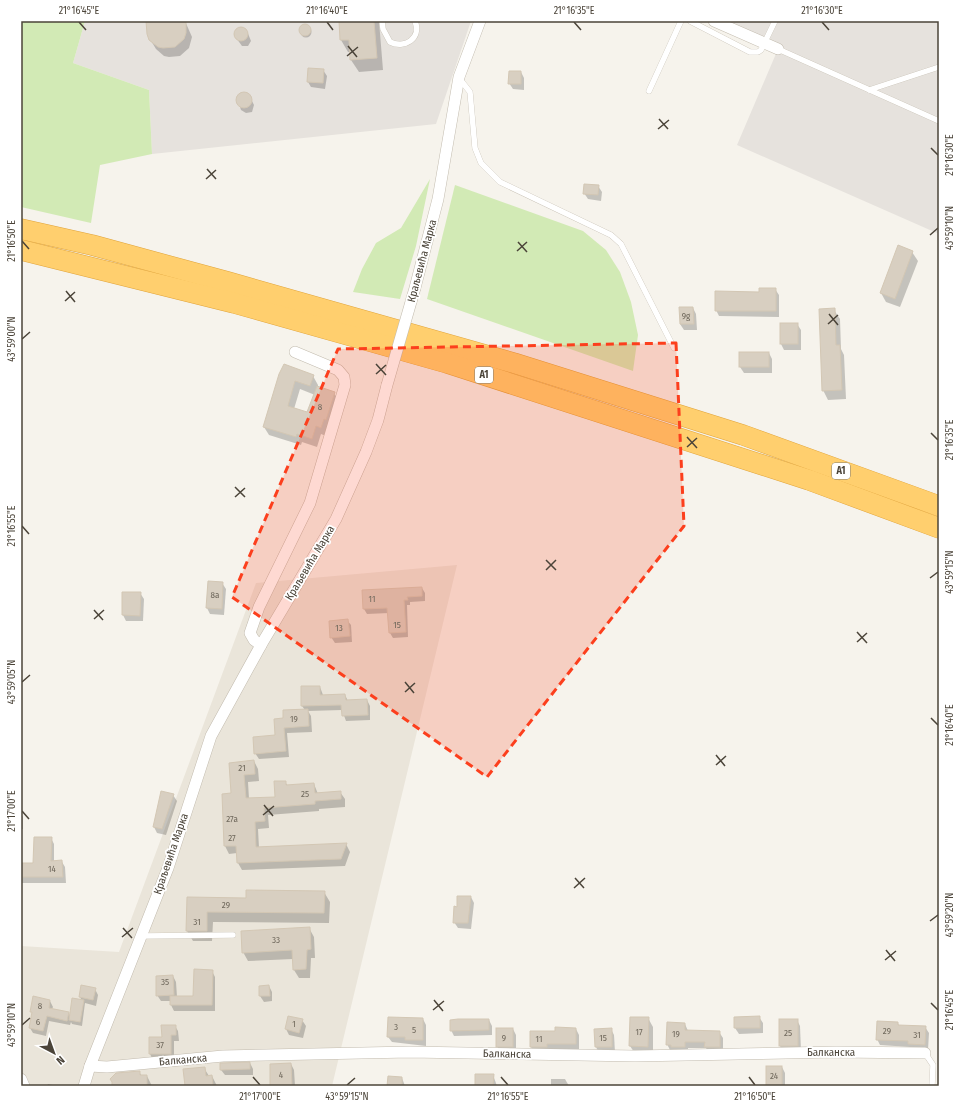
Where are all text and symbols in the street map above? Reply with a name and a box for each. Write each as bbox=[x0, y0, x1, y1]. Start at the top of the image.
text: 21°16'45"E bbox=[59, 5, 100, 17]
text: 21°16'40"E bbox=[306, 5, 348, 17]
text: 21°16'35"E bbox=[554, 5, 595, 17]
text: 21°16'30"E bbox=[801, 5, 843, 17]
text: 21°16'30"E bbox=[944, 134, 956, 176]
text: 43°59'10"N bbox=[944, 206, 956, 250]
street label: Краљевића Марка bbox=[405, 218, 439, 304]
text: 21°16'50"E bbox=[6, 220, 18, 262]
house number: 9g bbox=[682, 311, 691, 321]
text: 43°59'00"N bbox=[6, 316, 18, 362]
road number: A1 bbox=[475, 367, 493, 383]
house number: 8 bbox=[318, 402, 323, 412]
text: 21°16'35"E bbox=[944, 419, 956, 460]
road number: A1 bbox=[832, 463, 850, 479]
text: 21°16'55"E bbox=[6, 505, 18, 546]
street label: Краљевића Марка bbox=[283, 523, 337, 603]
text: 43°59'15"N bbox=[944, 550, 956, 594]
house number: 8a bbox=[211, 590, 220, 600]
house number: 11 bbox=[369, 594, 375, 604]
house number: 15 bbox=[393, 620, 401, 630]
house number: 13 bbox=[335, 623, 343, 633]
text: 43°59'05"N bbox=[6, 660, 18, 704]
text: 21°16'40"E bbox=[944, 704, 956, 746]
house number: 19 bbox=[290, 714, 298, 724]
house number: 21 bbox=[238, 763, 246, 773]
house number: 25 bbox=[301, 789, 309, 799]
text: 21°17'00"E bbox=[6, 790, 18, 832]
street label: Краљевића Марка bbox=[151, 812, 191, 896]
house number: 27a bbox=[226, 814, 238, 824]
house number: 27 bbox=[228, 833, 236, 843]
house number: 14 bbox=[48, 864, 57, 874]
text: 43°59'20"N bbox=[944, 893, 956, 937]
house number: 29 bbox=[222, 900, 230, 910]
house number: 31 bbox=[193, 917, 201, 927]
house number: 33 bbox=[272, 935, 280, 945]
house number: 35 bbox=[161, 977, 169, 987]
text: 21°16'45"E bbox=[944, 989, 956, 1030]
house number: 8 bbox=[38, 1001, 43, 1011]
text: 43°59'10"N bbox=[6, 1003, 18, 1047]
house number: 6 bbox=[36, 1017, 41, 1027]
house number: 1 bbox=[292, 1019, 296, 1029]
house number: 3 bbox=[394, 1022, 398, 1032]
house number: 5 bbox=[412, 1025, 416, 1035]
house number: 29 bbox=[883, 1026, 891, 1036]
house number: 17 bbox=[635, 1027, 643, 1037]
house number: 25 bbox=[784, 1028, 792, 1038]
house number: 19 bbox=[672, 1029, 680, 1039]
house number: 31 bbox=[913, 1030, 921, 1040]
north arrow bbox=[34, 1033, 74, 1073]
house number: 9 bbox=[502, 1033, 506, 1043]
house number: 15 bbox=[599, 1033, 607, 1043]
house number: 11 bbox=[536, 1034, 542, 1044]
house number: 37 bbox=[156, 1040, 164, 1050]
street label: Балканска bbox=[807, 1046, 855, 1059]
street label: Балканска bbox=[483, 1047, 531, 1061]
street label: Балканска bbox=[158, 1051, 208, 1069]
text: N bbox=[53, 1053, 67, 1067]
house number: 4 bbox=[279, 1070, 284, 1080]
house number: 24 bbox=[770, 1071, 779, 1081]
text: 21°17'00"E bbox=[239, 1091, 281, 1103]
text: 43°59'15"N bbox=[325, 1091, 369, 1103]
text: 21°16'55"E bbox=[488, 1091, 529, 1103]
text: 21°16'50"E bbox=[734, 1091, 776, 1103]

